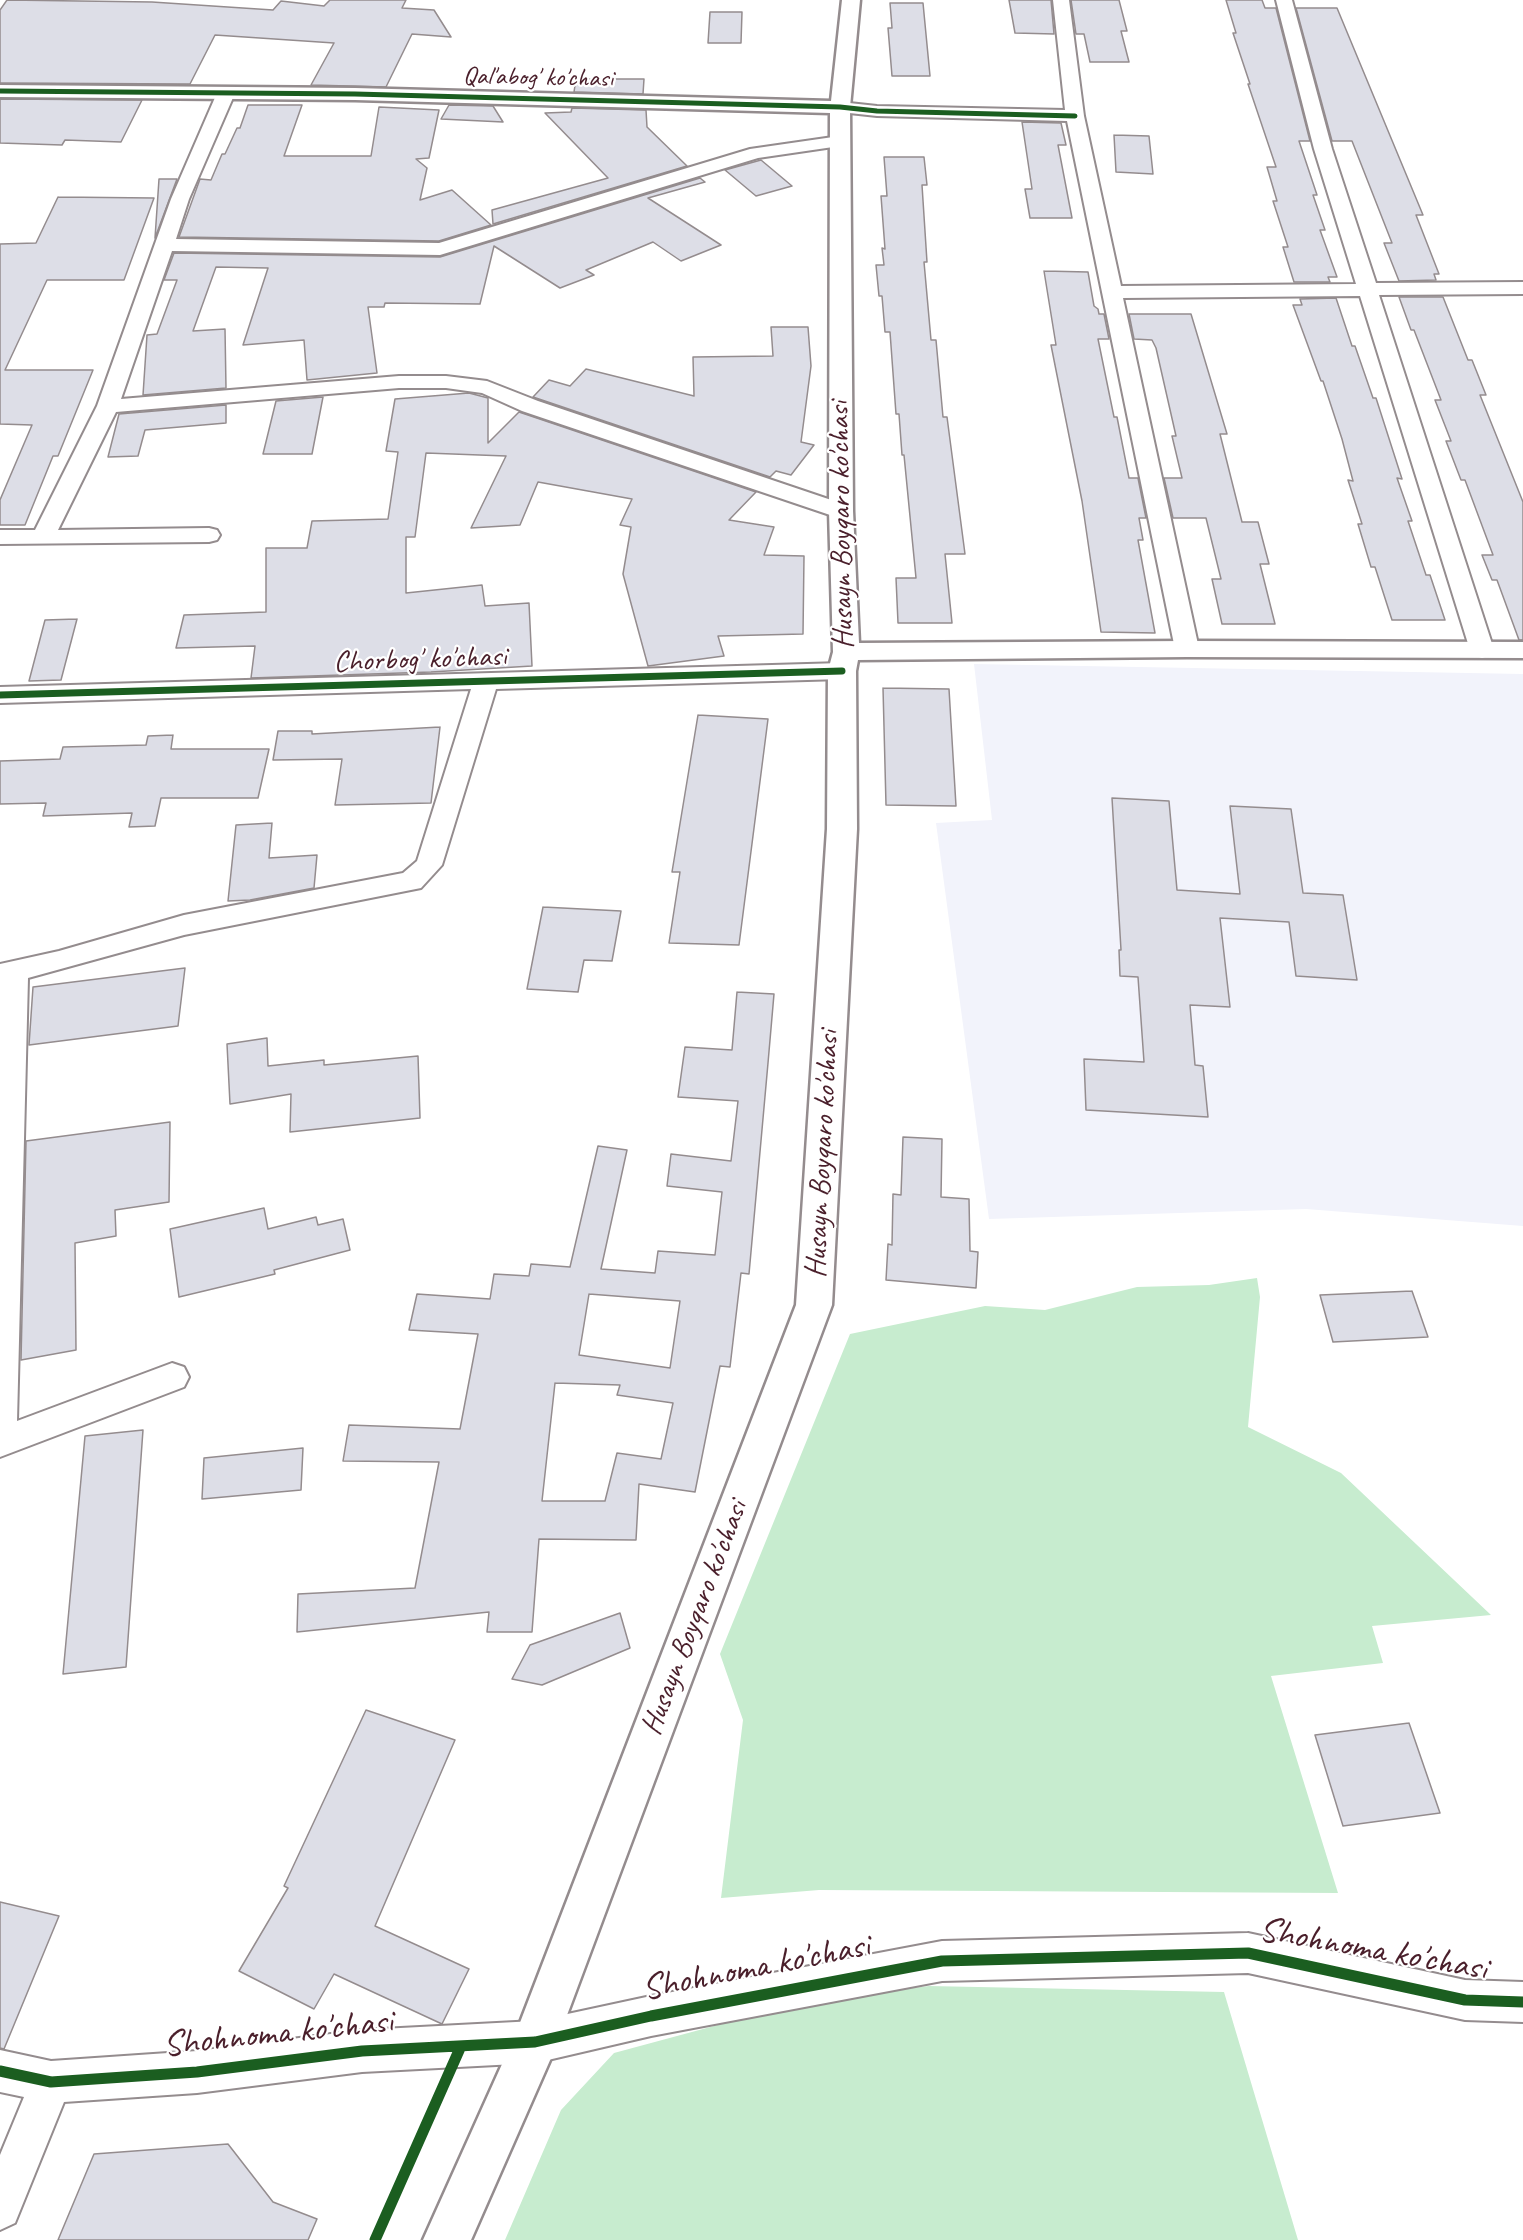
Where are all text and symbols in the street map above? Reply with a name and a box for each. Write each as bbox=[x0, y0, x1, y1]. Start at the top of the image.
street label: Qal'abog' ko'chasi bbox=[463, 61, 613, 95]
street label: Husayn Boyqaro ko'chasi bbox=[822, 401, 862, 649]
street label: Сhorbog' ko'chasi bbox=[333, 639, 507, 681]
street label: Husayn Boyqaro ko'chasi bbox=[799, 1029, 847, 1279]
street label: Husayn Boyqaro ko'chasi bbox=[634, 1496, 756, 1740]
street label: Shohnoma ko'chasi bbox=[1256, 1909, 1490, 1991]
street label: Shohnoma ko'chasi bbox=[639, 1925, 873, 2011]
street label: Shohnoma ko'chasi bbox=[161, 2000, 395, 2068]

